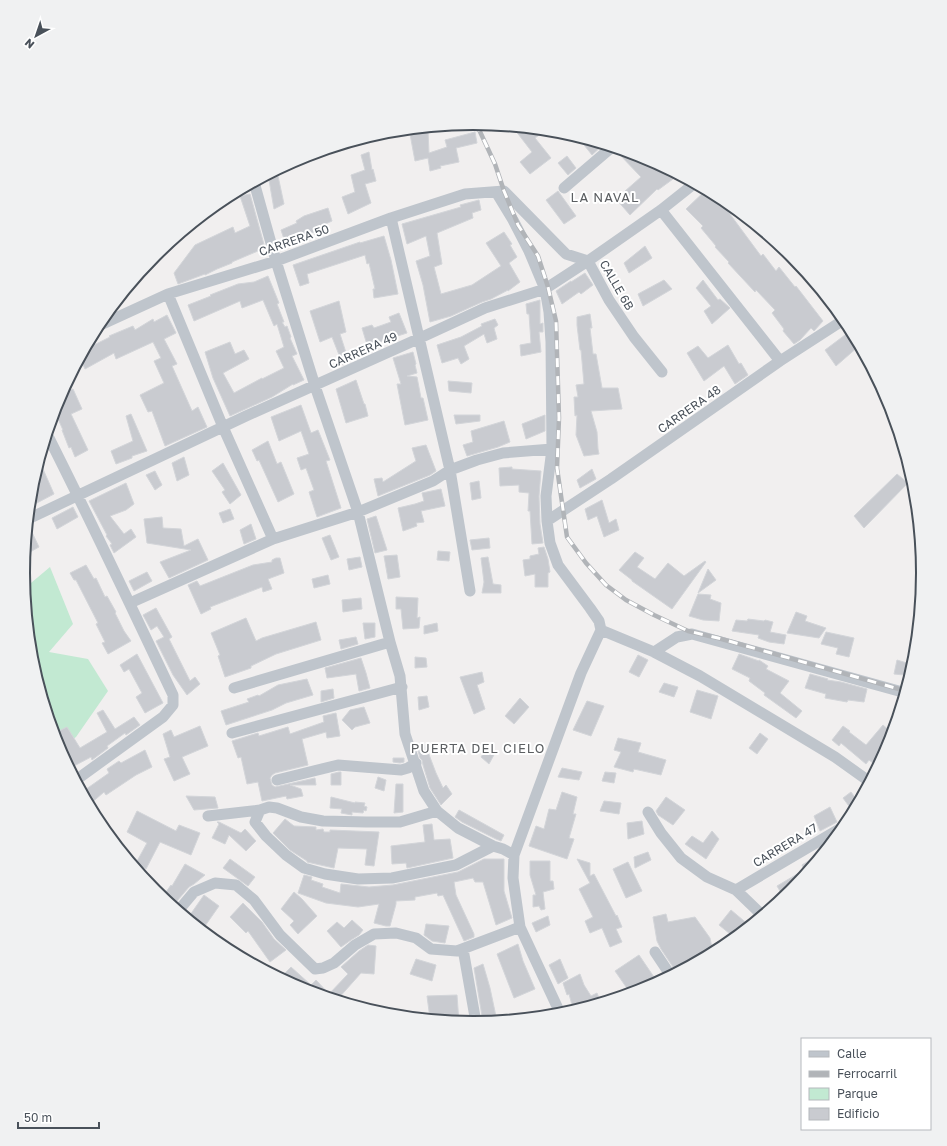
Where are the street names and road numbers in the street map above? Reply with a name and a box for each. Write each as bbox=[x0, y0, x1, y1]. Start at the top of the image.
street label: CARRERA 50 bbox=[257, 221, 331, 259]
street label: CALLE 6B bbox=[597, 257, 637, 313]
street label: CARRERA 49 bbox=[326, 328, 400, 372]
street label: CARRERA 48 bbox=[655, 382, 723, 436]
street label: CARRERA 47 bbox=[750, 820, 820, 870]

